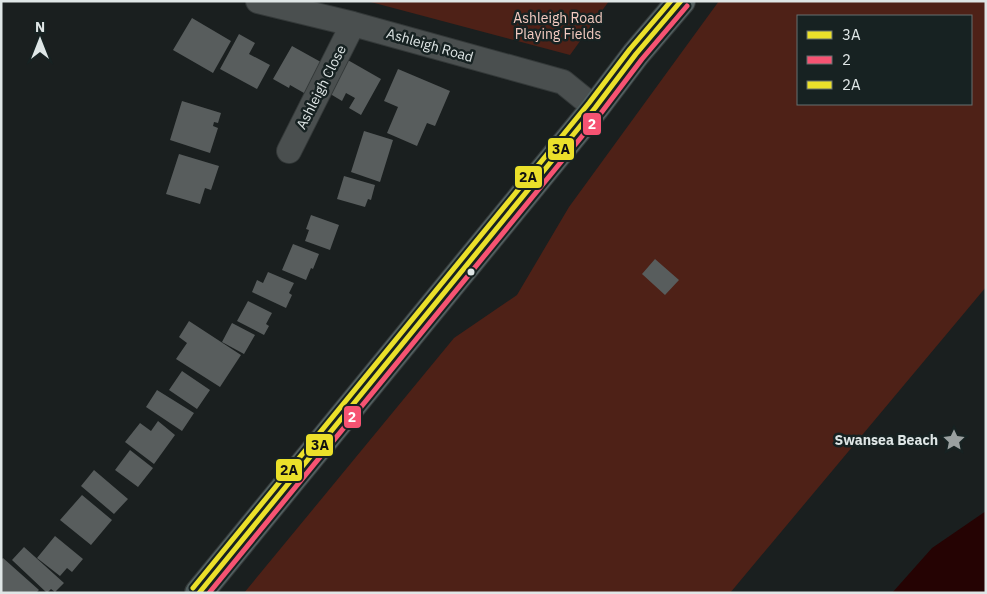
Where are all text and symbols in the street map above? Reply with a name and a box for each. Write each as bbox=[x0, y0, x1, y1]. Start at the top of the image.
park label: Ashleigh Road Playing Fields bbox=[513, 9, 603, 43]
north arrow bbox=[15, 15, 65, 65]
legend bbox=[797, 15, 972, 105]
text: N bbox=[35, 18, 45, 36]
street label: Ashleigh Road bbox=[384, 24, 476, 66]
text: 3A bbox=[842, 25, 861, 44]
street label: Ashleigh Close bbox=[292, 42, 350, 132]
text: 2 bbox=[842, 50, 851, 69]
text: 2A bbox=[842, 75, 861, 94]
line badge: 2 bbox=[582, 112, 602, 136]
text: 2 bbox=[588, 115, 596, 133]
line badge: 3A bbox=[547, 137, 575, 161]
text: 3A bbox=[552, 140, 570, 158]
line badge: 2A bbox=[514, 165, 543, 189]
text: 2A bbox=[519, 168, 537, 186]
unlabelled marker bbox=[466, 267, 476, 277]
line badge: 2 bbox=[343, 405, 362, 429]
text: 2 bbox=[348, 408, 356, 426]
place icon: Swansea Beach bbox=[941, 427, 967, 453]
place label: Swansea Beach bbox=[834, 431, 938, 449]
line badge: 3A bbox=[305, 433, 334, 457]
text: 3A bbox=[311, 436, 329, 454]
line badge: 2A bbox=[275, 458, 303, 482]
text: 2A bbox=[280, 461, 298, 479]

